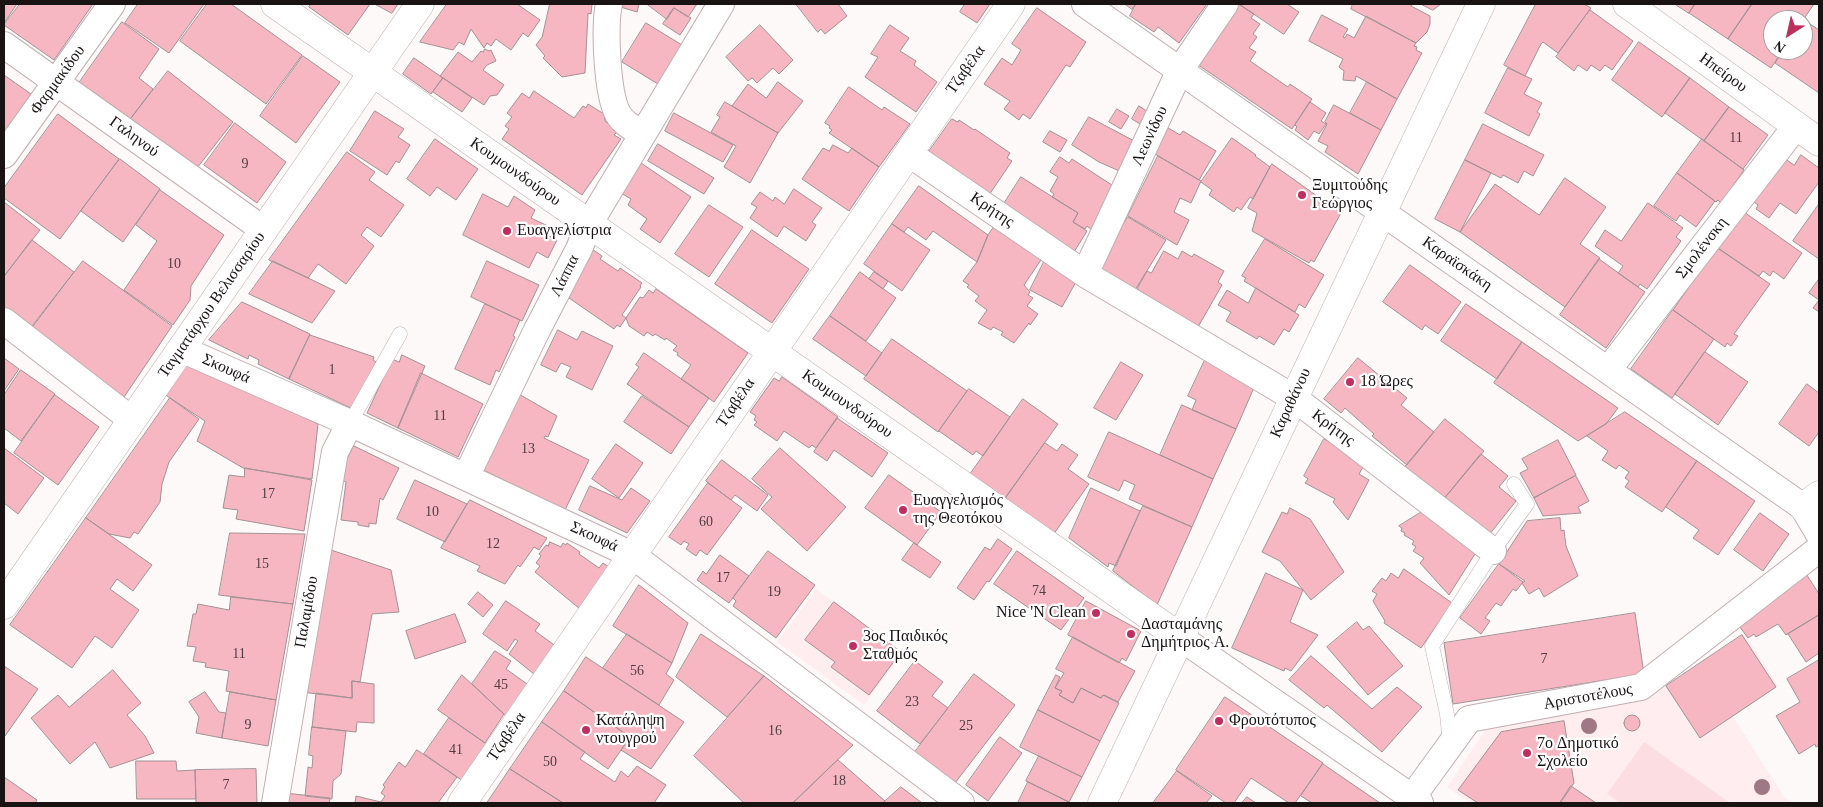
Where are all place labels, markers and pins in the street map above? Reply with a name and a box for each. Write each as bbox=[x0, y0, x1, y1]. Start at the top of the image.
place label: Ξυμιτούδης Γεώργιος bbox=[1312, 176, 1388, 214]
marker: Ξυμιτούδης Γεώργιος bbox=[1296, 189, 1308, 201]
place label: Ευαγγελίστρια bbox=[517, 221, 611, 241]
marker: Ευαγγελίστρια bbox=[501, 225, 513, 237]
place label: 18 Ώρες bbox=[1360, 372, 1413, 392]
marker: 18 Ώρες bbox=[1344, 376, 1356, 388]
place label: Ευαγγελισμός της Θεοτόκου bbox=[913, 491, 1003, 529]
marker: Ευαγγελισμός της Θεοτόκου bbox=[897, 504, 909, 516]
place label: Nice 'N Clean bbox=[996, 603, 1086, 623]
marker: Nice 'N Clean bbox=[1090, 607, 1102, 619]
place label: Δασταμάνης Δημήτριος Α. bbox=[1141, 615, 1229, 653]
place label: 3ος Παιδικός Σταθμός bbox=[863, 627, 947, 665]
marker: Δασταμάνης Δημήτριος Α. bbox=[1125, 628, 1137, 640]
marker: 3ος Παιδικός Σταθμός bbox=[847, 640, 859, 652]
place label: Κατάληψη ντουγρού bbox=[596, 711, 665, 749]
place label: Φρουτότυπος bbox=[1229, 711, 1316, 731]
marker: Φρουτότυπος bbox=[1213, 715, 1225, 727]
marker: Κατάληψη ντουγρού bbox=[580, 724, 592, 736]
place label: 7ο Δημοτικό Σχολείο bbox=[1537, 734, 1619, 772]
marker: 7ο Δημοτικό Σχολείο bbox=[1521, 747, 1533, 759]

